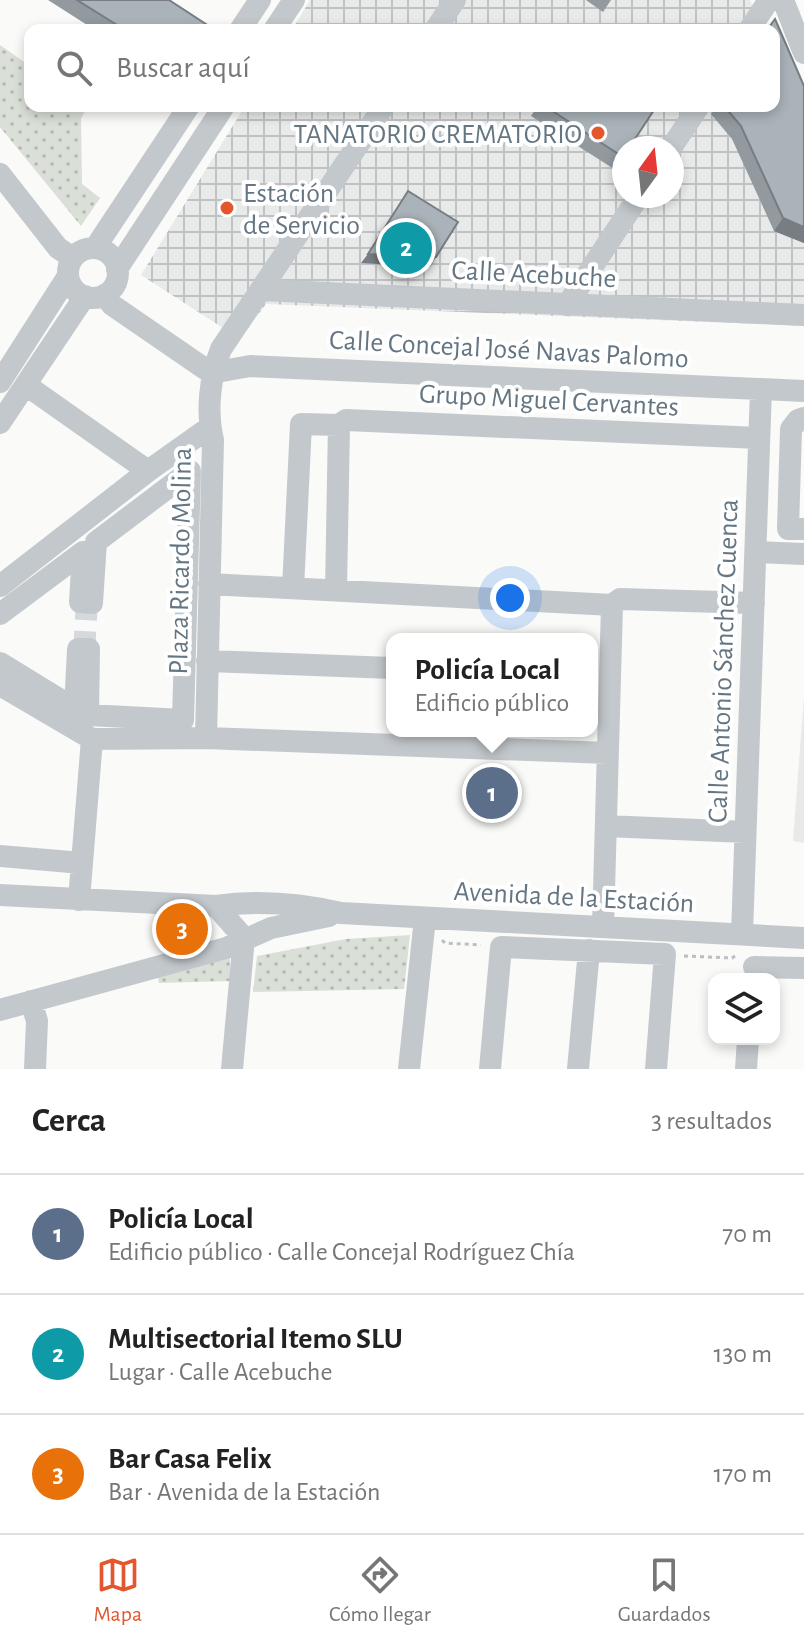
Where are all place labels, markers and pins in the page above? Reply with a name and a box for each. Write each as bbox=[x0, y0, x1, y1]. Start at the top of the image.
place label: TANATORIO CREMATORIO bbox=[293, 121, 582, 149]
marker: TANATORIO CREMATORIO bbox=[589, 124, 607, 142]
place label: Estación de Servicio bbox=[243, 180, 360, 240]
marker: Estación de Servicio bbox=[218, 199, 236, 217]
pin: 2 bbox=[380, 218, 432, 278]
pin: 1 bbox=[466, 763, 518, 823]
pin: 3 bbox=[156, 899, 208, 959]

